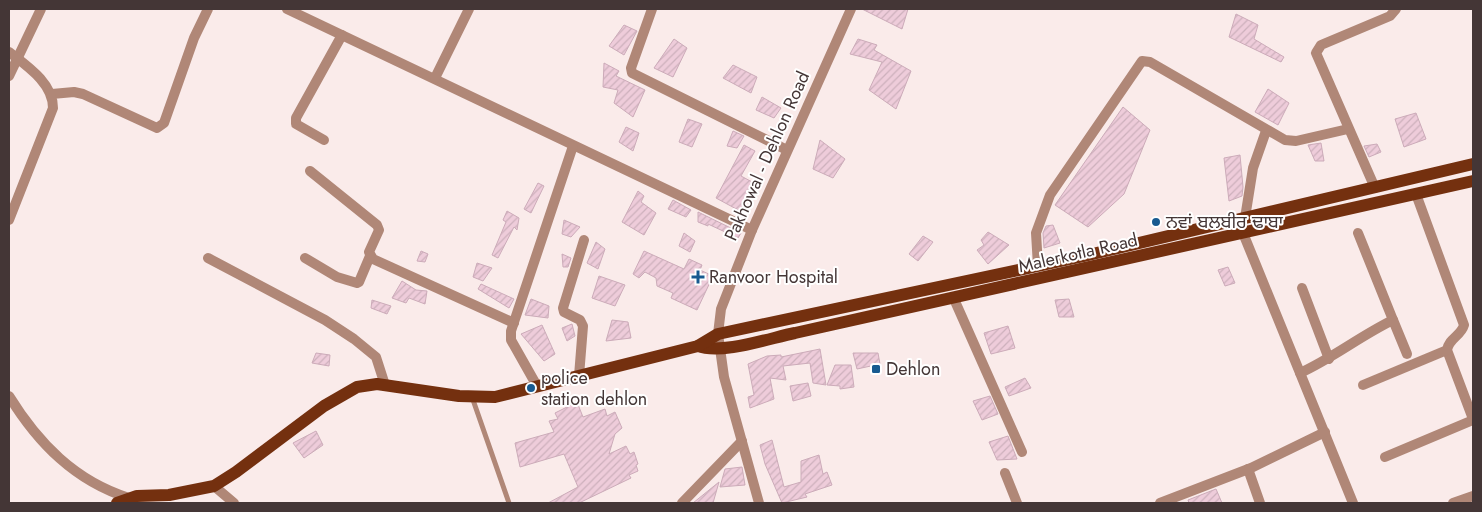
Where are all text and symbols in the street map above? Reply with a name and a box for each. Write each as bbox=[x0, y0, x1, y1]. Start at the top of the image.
street label: Pakhowal - Dehlon Road bbox=[718, 67, 816, 245]
place label: ਨਵਾਂ ਬਲਬੀਰ ਢਾਬਾ bbox=[1165, 209, 1284, 235]
marker: ਨਵਾਂ ਬਲਬੀਰ ਢਾਬਾ bbox=[1150, 216, 1162, 228]
street label: Malerkotla Road bbox=[1016, 227, 1140, 279]
place label: Ranvoor Hospital bbox=[709, 264, 838, 290]
marker: Ranvoor Hospital bbox=[691, 270, 705, 284]
place label: Dehlon bbox=[886, 356, 940, 382]
marker: Dehlon bbox=[870, 363, 882, 375]
place label: police station dehlon bbox=[541, 365, 647, 412]
marker: police station dehlon bbox=[525, 382, 537, 394]

